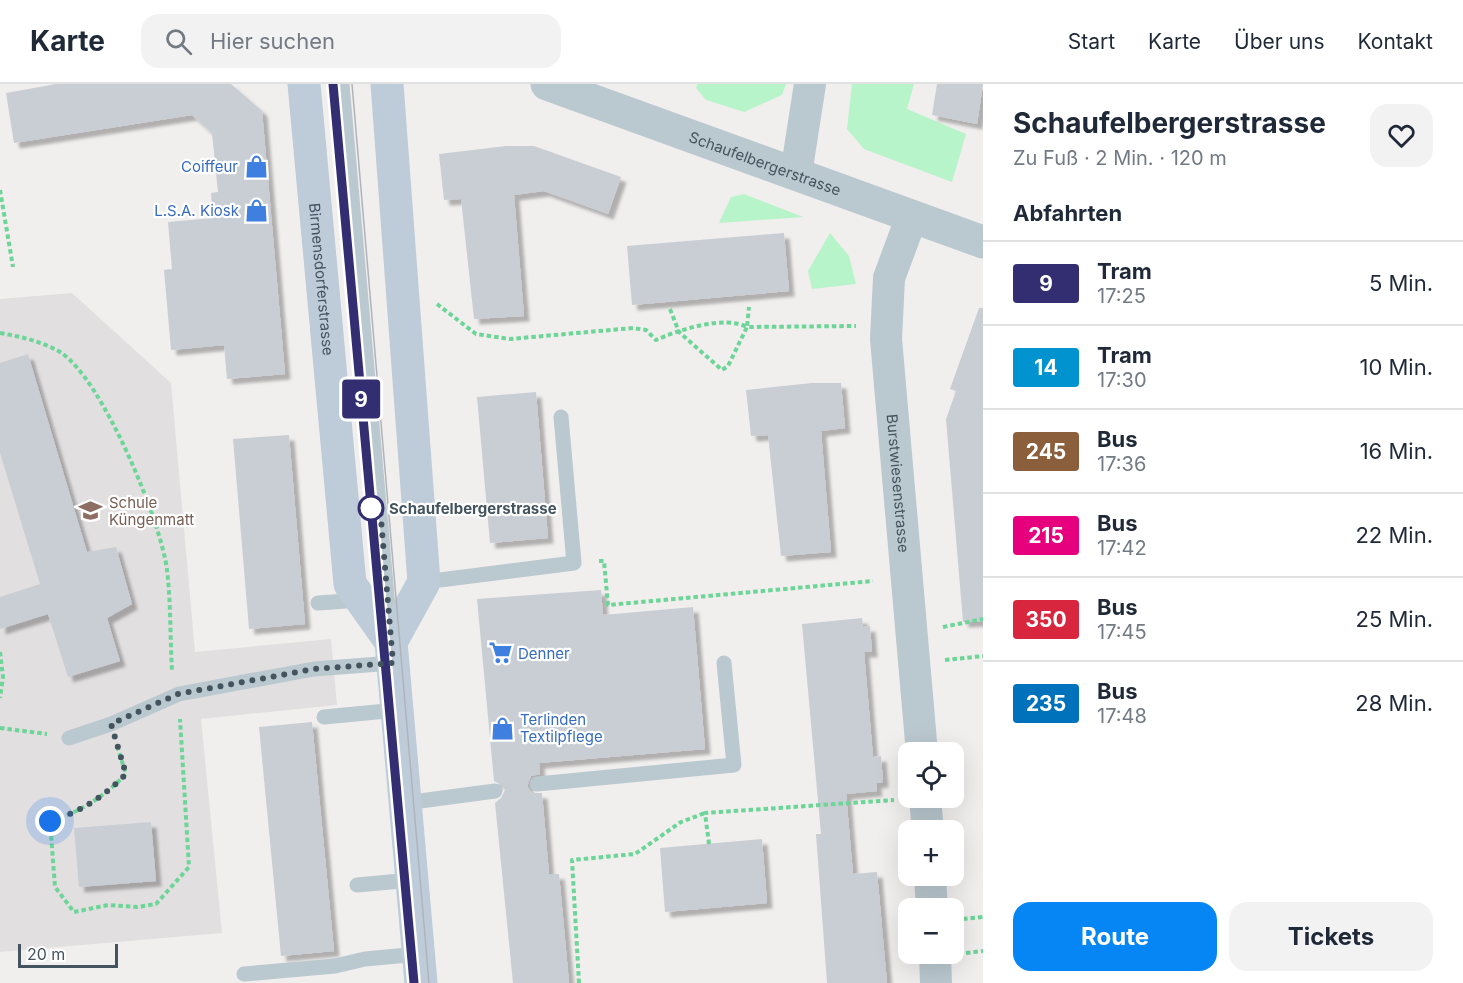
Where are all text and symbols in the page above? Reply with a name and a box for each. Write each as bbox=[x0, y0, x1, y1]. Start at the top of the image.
search box bbox=[141, 14, 561, 68]
text: Karte bbox=[30, 24, 105, 58]
icon: search bbox=[162, 25, 195, 58]
text: Hier suchen bbox=[210, 28, 335, 54]
text: Start bbox=[1068, 29, 1115, 54]
text: Karte bbox=[1148, 29, 1201, 54]
text: Über uns bbox=[1234, 29, 1325, 54]
text: Kontakt bbox=[1358, 29, 1433, 54]
button: heart bbox=[1370, 104, 1433, 167]
text: Schaufelbergerstrasse bbox=[1013, 106, 1326, 140]
street label: Schaufelbergerstrasse bbox=[686, 127, 844, 199]
text: Zu Fuß · 2 Min. · 120 m bbox=[1013, 146, 1227, 170]
shop icon: Coiffeur bbox=[243, 153, 269, 179]
place label: Coiffeur bbox=[181, 157, 238, 176]
shop icon: L.S.A. Kiosk bbox=[244, 197, 270, 223]
text: Abfahrten bbox=[1013, 200, 1122, 226]
place label: L.S.A. Kiosk bbox=[154, 201, 240, 220]
street label: Birmensdorferstrasse bbox=[305, 202, 338, 356]
text: Tram bbox=[1097, 258, 1152, 284]
text: 5 Min. bbox=[1369, 270, 1433, 296]
text: 9 bbox=[1039, 271, 1053, 296]
text: 17:25 bbox=[1097, 284, 1146, 308]
text: Tram bbox=[1097, 342, 1152, 368]
text: 10 Min. bbox=[1359, 354, 1433, 380]
text: 14 bbox=[1034, 355, 1058, 380]
text: 17:30 bbox=[1097, 368, 1147, 392]
line badge: 9 bbox=[342, 380, 380, 418]
text: 9 bbox=[354, 387, 368, 412]
street label: Burstwiesenstrasse bbox=[883, 413, 914, 553]
text: Bus bbox=[1097, 426, 1138, 452]
text: 16 Min. bbox=[1360, 438, 1433, 464]
text: 245 bbox=[1026, 439, 1066, 464]
text: 17:36 bbox=[1097, 452, 1146, 476]
place label: Schule Küngenmatt bbox=[109, 493, 194, 529]
marker: Schaufelbergerstrasse bbox=[358, 495, 384, 521]
school or university icon: Schule Küngenmatt bbox=[78, 498, 104, 524]
place label: Schaufelbergerstrasse bbox=[389, 499, 557, 518]
text: Bus bbox=[1097, 510, 1138, 536]
text: 22 Min. bbox=[1355, 522, 1433, 548]
text: 215 bbox=[1028, 523, 1064, 548]
text: 17:42 bbox=[1097, 536, 1147, 560]
text: Bus bbox=[1097, 594, 1138, 620]
text: 25 Min. bbox=[1355, 606, 1433, 632]
text: 350 bbox=[1025, 607, 1067, 632]
text: 17:45 bbox=[1097, 620, 1147, 644]
supermarket icon: Denner bbox=[487, 640, 513, 666]
place label: Denner bbox=[518, 644, 570, 663]
text: Bus bbox=[1097, 678, 1138, 704]
text: 28 Min. bbox=[1355, 690, 1433, 716]
text: 235 bbox=[1026, 691, 1066, 716]
text: 17:48 bbox=[1097, 704, 1147, 728]
place label: Terlinden Textilpflege bbox=[520, 710, 603, 746]
shop icon: Terlinden Textilpflege bbox=[489, 715, 515, 741]
map controls bbox=[898, 742, 964, 964]
button: locate bbox=[898, 742, 964, 808]
your location bbox=[35, 806, 65, 836]
button: + bbox=[898, 820, 964, 886]
button: − bbox=[898, 898, 964, 964]
button: Route bbox=[1013, 902, 1217, 971]
button: Tickets bbox=[1229, 902, 1433, 971]
scale bar bbox=[18, 941, 118, 968]
text: 20 m bbox=[27, 944, 65, 964]

